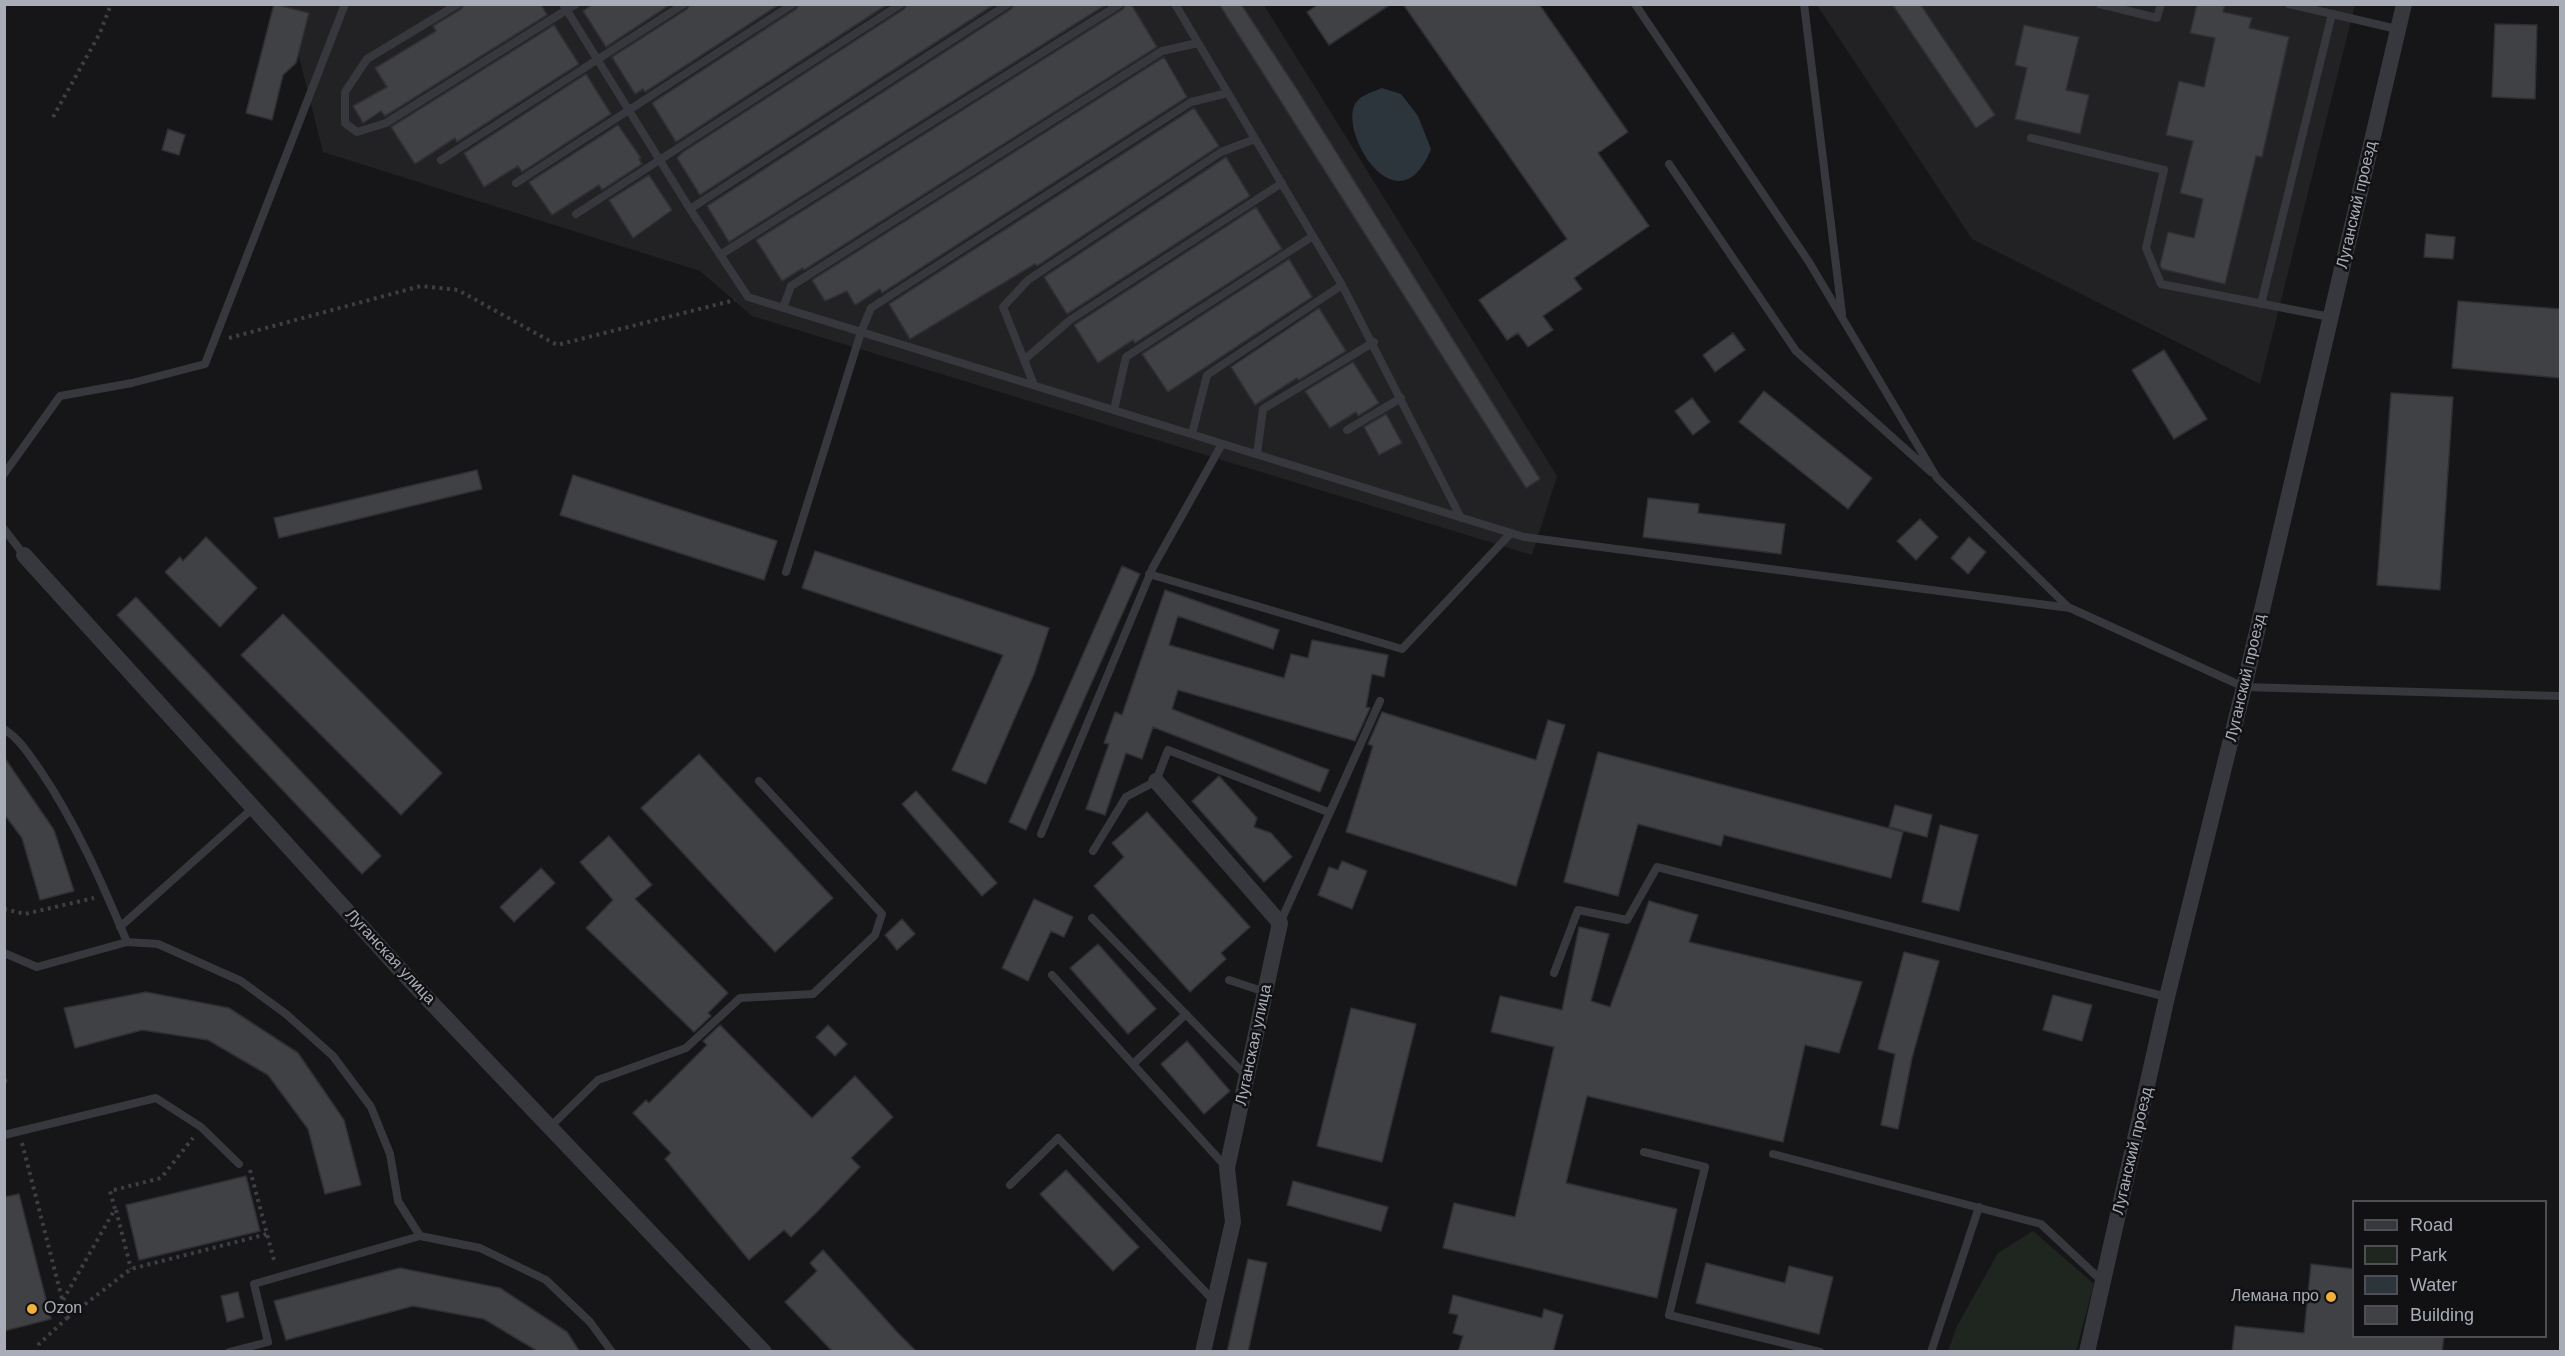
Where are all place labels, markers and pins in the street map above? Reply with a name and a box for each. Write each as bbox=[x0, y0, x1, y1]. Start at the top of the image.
place label: Лемана про bbox=[2231, 1287, 2319, 1307]
marker: Лемана про bbox=[2324, 1290, 2338, 1304]
place label: Ozon bbox=[44, 1299, 82, 1319]
marker: Ozon bbox=[25, 1302, 39, 1316]

